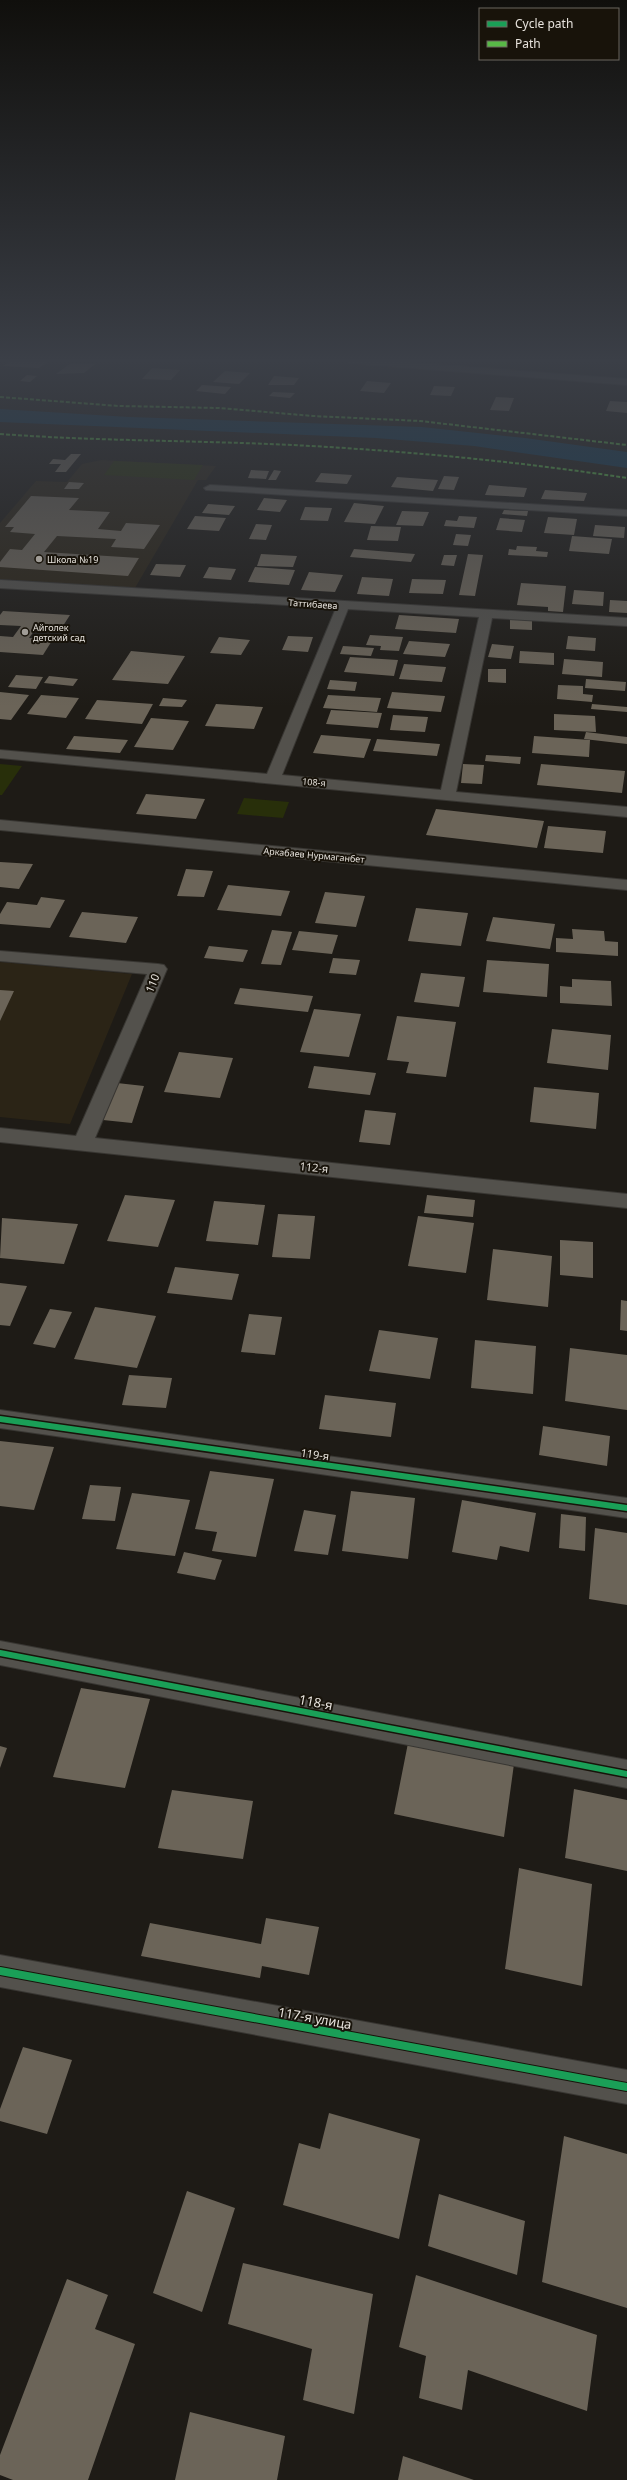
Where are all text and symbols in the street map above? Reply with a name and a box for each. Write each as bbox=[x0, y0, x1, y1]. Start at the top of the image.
legend bbox=[479, 8, 619, 60]
text: Cycle path bbox=[515, 15, 573, 32]
text: Path bbox=[515, 35, 541, 52]
place label: Школа №19 bbox=[47, 553, 98, 566]
marker: Школа №19 bbox=[34, 554, 44, 564]
street label: Таттибаева bbox=[288, 596, 338, 612]
place label: Айголек детский сад bbox=[33, 621, 86, 644]
marker: Айголек детский сад bbox=[20, 627, 30, 637]
street label: 108-я bbox=[302, 774, 326, 790]
street label: Аркабаев Нурмаганбет bbox=[263, 844, 366, 866]
street label: 110 bbox=[141, 971, 163, 995]
street label: 112-я bbox=[299, 1158, 329, 1176]
street label: 119-я bbox=[300, 1445, 330, 1463]
street label: 118-я bbox=[298, 1690, 334, 1714]
street label: 117-я улица bbox=[277, 2003, 353, 2033]

